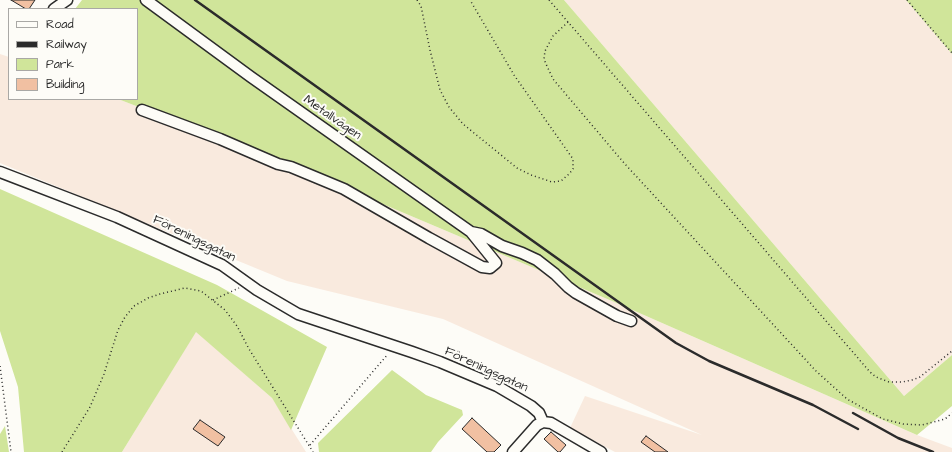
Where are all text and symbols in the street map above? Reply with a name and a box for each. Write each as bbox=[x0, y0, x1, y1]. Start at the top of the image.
legend bbox=[8, 8, 138, 100]
text: Road bbox=[46, 16, 74, 33]
text: Railway bbox=[46, 36, 87, 53]
text: Park bbox=[46, 56, 74, 73]
text: Building bbox=[46, 76, 84, 93]
street label: Metallvägen bbox=[300, 92, 364, 144]
street label: Föreningsgatan bbox=[150, 212, 238, 266]
street label: Föreningsgatan bbox=[442, 344, 530, 396]

